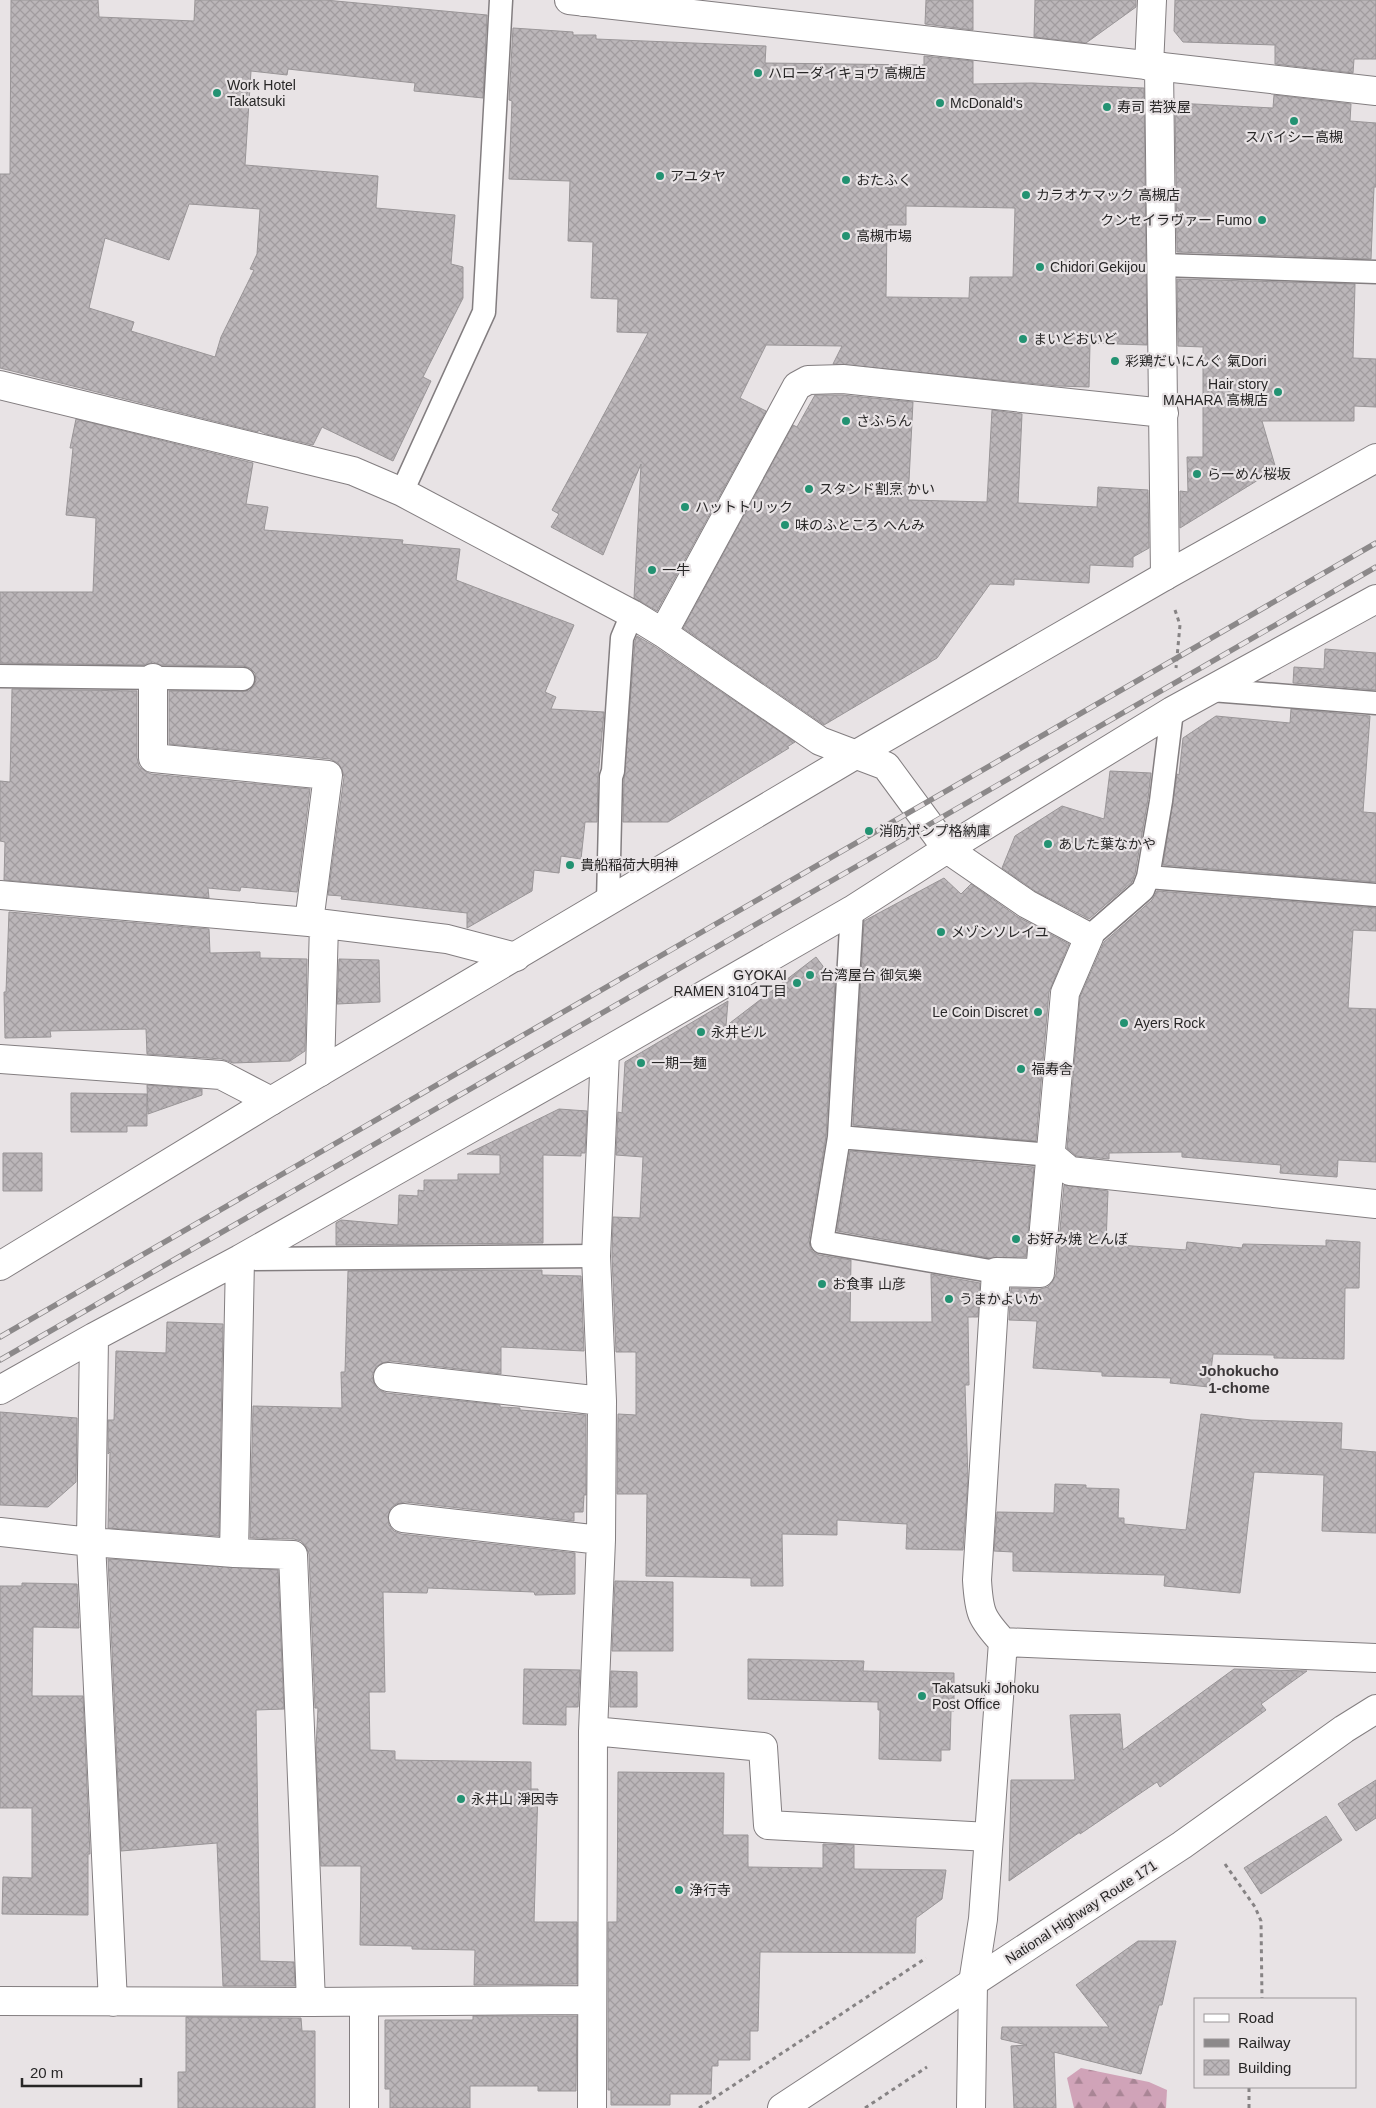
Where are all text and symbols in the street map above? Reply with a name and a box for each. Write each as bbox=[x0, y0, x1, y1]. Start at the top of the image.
place label: ハローダイキョウ 高槻店 bbox=[768, 65, 926, 81]
marker: ハローダイキョウ 高槻店 bbox=[752, 67, 764, 79]
place label: Work Hotel Takatsuki bbox=[227, 77, 296, 109]
marker: Work Hotel Takatsuki bbox=[211, 87, 223, 99]
place label: McDonald's bbox=[950, 95, 1023, 111]
marker: McDonald's bbox=[934, 97, 946, 109]
place label: 寿司 若狭屋 bbox=[1117, 99, 1191, 115]
marker: 寿司 若狭屋 bbox=[1101, 101, 1113, 113]
marker: スパイシー高槻 bbox=[1288, 115, 1300, 127]
place label: スパイシー高槻 bbox=[1245, 129, 1343, 145]
place label: アユタヤ bbox=[670, 168, 726, 184]
marker: アユタヤ bbox=[654, 170, 666, 182]
place label: おたふく bbox=[856, 172, 912, 188]
marker: おたふく bbox=[840, 174, 852, 186]
place label: カラオケマック 高槻店 bbox=[1036, 187, 1180, 203]
marker: カラオケマック 高槻店 bbox=[1020, 189, 1032, 201]
place label: クンセイラヴァー Fumo bbox=[1100, 212, 1252, 228]
marker: クンセイラヴァー Fumo bbox=[1256, 214, 1268, 226]
place label: 高槻市場 bbox=[856, 228, 912, 244]
marker: 高槻市場 bbox=[840, 230, 852, 242]
place label: Chidori Gekijou bbox=[1050, 259, 1146, 275]
marker: Chidori Gekijou bbox=[1034, 261, 1046, 273]
place label: まいどおいど bbox=[1033, 331, 1117, 347]
marker: まいどおいど bbox=[1017, 333, 1029, 345]
place label: 彩鶏だいにんぐ 氣Dori bbox=[1125, 353, 1267, 369]
marker: 彩鶏だいにんぐ 氣Dori bbox=[1109, 355, 1121, 367]
place label: Hair story MAHARA 高槻店 bbox=[1163, 376, 1268, 408]
marker: Hair story MAHARA 高槻店 bbox=[1272, 386, 1284, 398]
place label: さふらん bbox=[856, 413, 912, 429]
marker: さふらん bbox=[840, 415, 852, 427]
place label: らーめん桜坂 bbox=[1207, 466, 1291, 482]
marker: らーめん桜坂 bbox=[1191, 468, 1203, 480]
place label: スタンド割烹 かい bbox=[819, 481, 935, 497]
marker: スタンド割烹 かい bbox=[803, 483, 815, 495]
place label: ハットトリック bbox=[695, 499, 793, 515]
marker: ハットトリック bbox=[679, 501, 691, 513]
place label: 味のふところ へんみ bbox=[795, 517, 925, 533]
marker: 味のふところ へんみ bbox=[779, 519, 791, 531]
place label: 一牛 bbox=[662, 562, 690, 578]
marker: 一牛 bbox=[646, 564, 658, 576]
place label: 消防ポンプ格納庫 bbox=[879, 823, 991, 839]
marker: 消防ポンプ格納庫 bbox=[863, 825, 875, 837]
place label: あした葉なかや bbox=[1058, 836, 1156, 852]
marker: あした葉なかや bbox=[1042, 838, 1054, 850]
place label: 貴船稲荷大明神 bbox=[580, 857, 678, 873]
marker: 貴船稲荷大明神 bbox=[564, 859, 576, 871]
place label: メゾンソレイユ bbox=[951, 924, 1049, 940]
marker: メゾンソレイユ bbox=[935, 926, 947, 938]
place label: GYOKAI RAMEN 3104丁目 bbox=[673, 967, 787, 999]
place label: 台湾屋台 御気樂 bbox=[820, 967, 922, 983]
marker: 台湾屋台 御気樂 bbox=[804, 969, 816, 981]
marker: GYOKAI RAMEN 3104丁目 bbox=[791, 977, 803, 989]
place label: Le Coin Discret bbox=[932, 1004, 1028, 1020]
marker: Le Coin Discret bbox=[1032, 1006, 1044, 1018]
place label: Ayers Rock bbox=[1134, 1015, 1206, 1031]
marker: Ayers Rock bbox=[1118, 1017, 1130, 1029]
place label: 永井ビル bbox=[711, 1024, 767, 1040]
marker: 永井ビル bbox=[695, 1026, 707, 1038]
place label: 一期一麺 bbox=[651, 1055, 707, 1071]
marker: 一期一麺 bbox=[635, 1057, 647, 1069]
place label: 福寿舎 bbox=[1031, 1061, 1073, 1077]
marker: 福寿舎 bbox=[1015, 1063, 1027, 1075]
place label: お好み焼 とんぼ bbox=[1026, 1231, 1128, 1247]
marker: お好み焼 とんぼ bbox=[1010, 1233, 1022, 1245]
place label: お食事 山彦 bbox=[832, 1276, 906, 1292]
marker: お食事 山彦 bbox=[816, 1278, 828, 1290]
place label: うまかよいか bbox=[959, 1291, 1042, 1307]
marker: うまかよいか bbox=[943, 1293, 955, 1305]
district label: Johokucho 1-chome bbox=[1199, 1362, 1279, 1396]
place label: Takatsuki Johoku Post Office bbox=[932, 1680, 1039, 1712]
marker: Takatsuki Johoku Post Office bbox=[916, 1690, 928, 1702]
place label: 永井山 淨因寺 bbox=[471, 1791, 559, 1807]
marker: 永井山 淨因寺 bbox=[455, 1793, 467, 1805]
street label: National Highway Route 171 bbox=[1002, 1857, 1160, 1967]
place label: 浄行寺 bbox=[689, 1882, 731, 1898]
marker: 浄行寺 bbox=[673, 1884, 685, 1896]
legend bbox=[1194, 1998, 1356, 2088]
text: Road bbox=[1238, 2009, 1274, 2026]
text: Railway bbox=[1238, 2034, 1291, 2051]
scale bar bbox=[22, 2056, 141, 2088]
text: Building bbox=[1238, 2059, 1291, 2076]
text: 20 m bbox=[30, 2064, 63, 2081]

